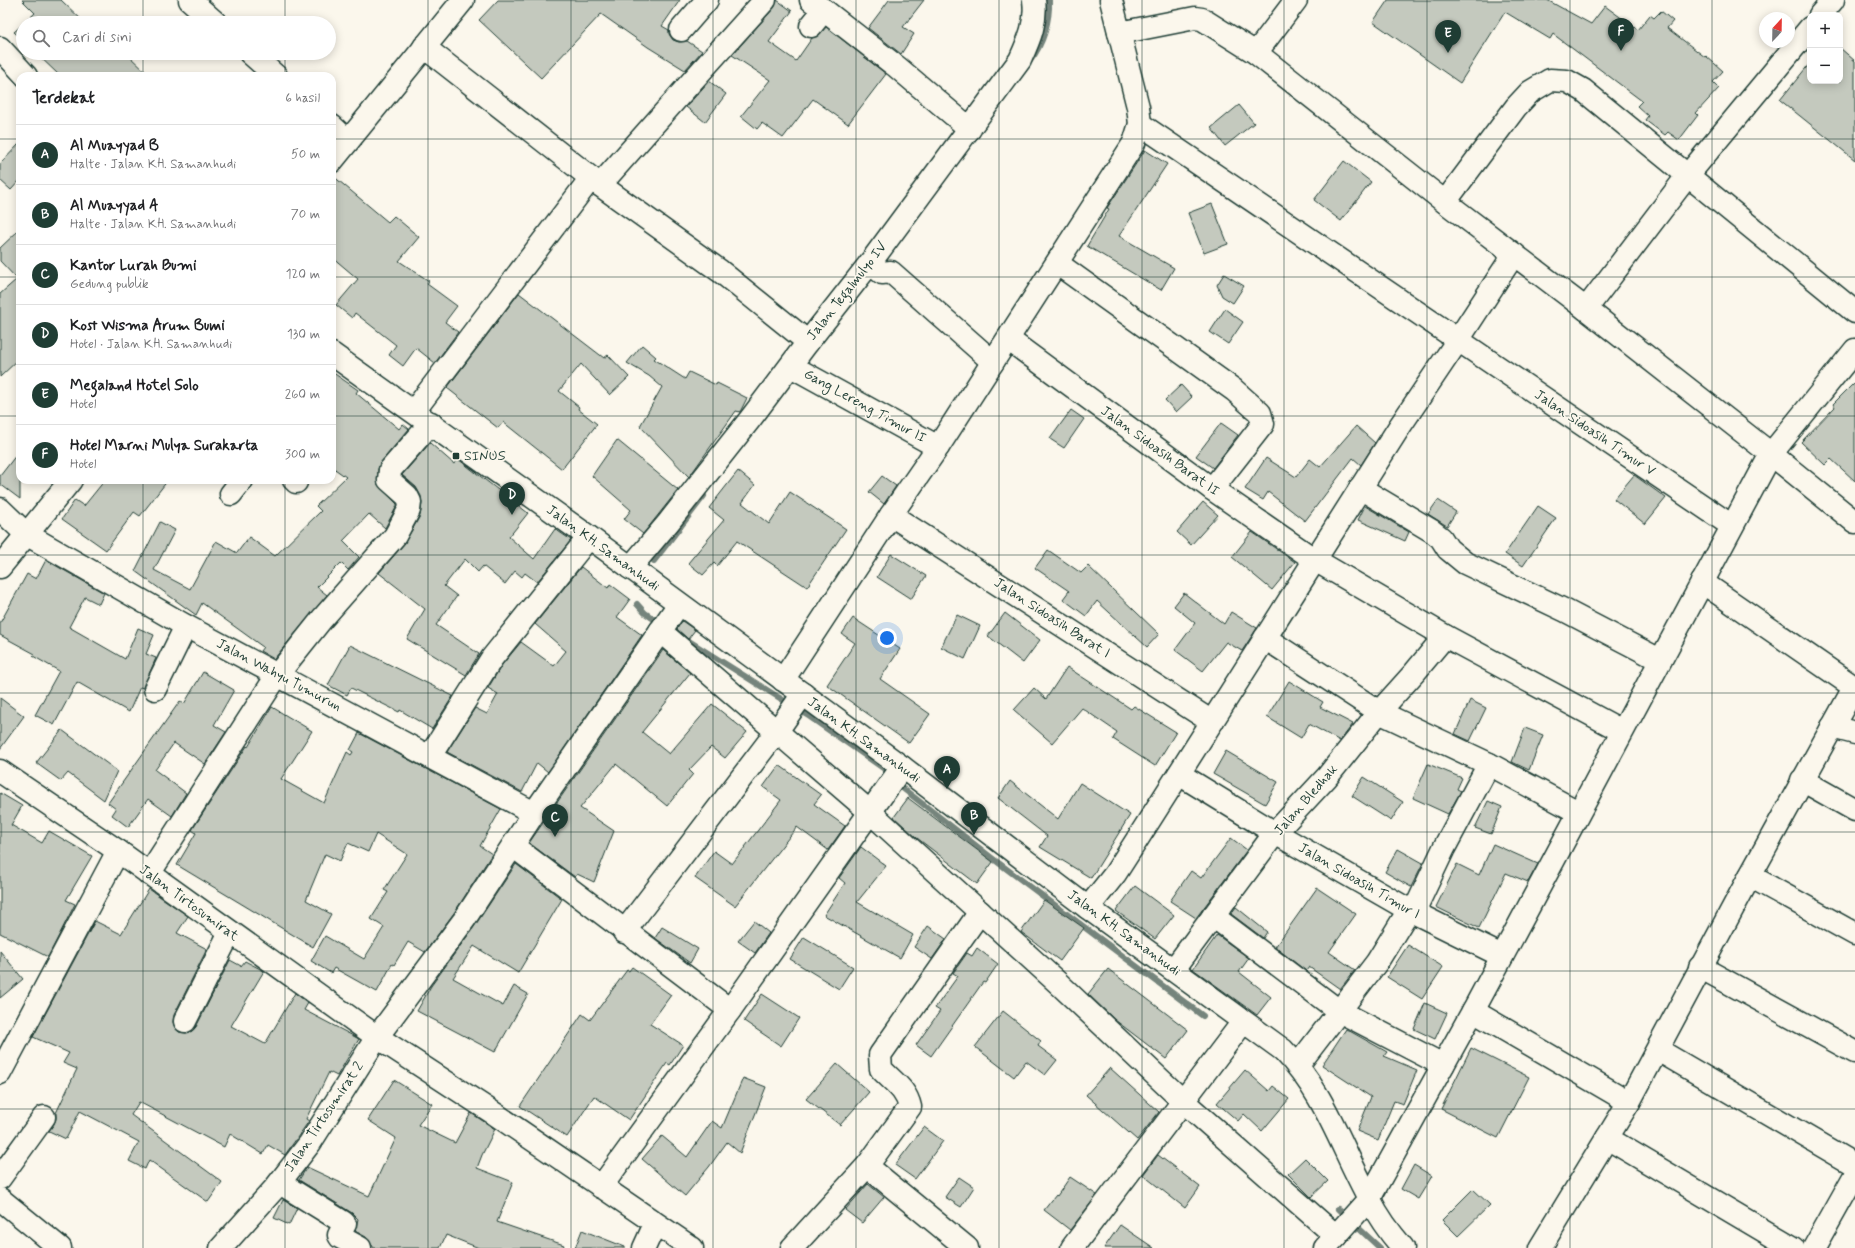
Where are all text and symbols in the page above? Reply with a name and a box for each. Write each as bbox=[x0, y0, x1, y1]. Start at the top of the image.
north arrow bbox=[1759, 12, 1795, 48]
map controls bbox=[1807, 12, 1843, 84]
button: + bbox=[1807, 12, 1843, 48]
search box bbox=[16, 16, 336, 60]
pin: F bbox=[1608, 18, 1634, 51]
pin: E bbox=[1435, 20, 1461, 53]
icon: search bbox=[30, 27, 52, 49]
text: Cari di sini bbox=[62, 28, 132, 48]
button: − bbox=[1807, 48, 1843, 84]
text: Terdekat bbox=[32, 87, 95, 109]
text: 6 hasil bbox=[285, 90, 320, 107]
text: Al Muayyad B bbox=[70, 136, 159, 156]
text: A bbox=[41, 146, 49, 163]
text: 50 m bbox=[291, 146, 320, 163]
text: Halte · Jalan KH. Samanhudi bbox=[70, 156, 236, 173]
text: Al Muayyad A bbox=[70, 196, 159, 216]
text: B bbox=[41, 206, 49, 223]
text: 70 m bbox=[291, 206, 320, 223]
text: Halte · Jalan KH. Samanhudi bbox=[70, 216, 236, 233]
street label: Jalan Tegalmulyo IV bbox=[803, 238, 893, 345]
text: Kantor Lurah Bumi bbox=[70, 256, 196, 276]
text: C bbox=[40, 266, 50, 283]
text: 120 m bbox=[286, 266, 320, 283]
text: Gedung publik bbox=[70, 276, 149, 293]
text: Kost Wisma Arum Bumi bbox=[70, 316, 225, 336]
text: D bbox=[41, 326, 49, 343]
text: 130 m bbox=[287, 326, 320, 343]
text: Hotel · Jalan KH. Samanhudi bbox=[70, 336, 232, 353]
street label: Gang Lereng Timur II bbox=[800, 365, 929, 448]
text: Megaland Hotel Solo bbox=[70, 376, 199, 396]
text: E bbox=[41, 386, 49, 403]
text: 260 m bbox=[285, 386, 320, 403]
street label: Jalan Sidoasih Timur V bbox=[1531, 386, 1659, 480]
text: Hotel bbox=[70, 396, 96, 413]
street label: Jalan Sidoasih Barat II bbox=[1097, 402, 1223, 500]
text: Hotel Marni Mulya Surakarta bbox=[70, 436, 258, 456]
text: F bbox=[42, 446, 48, 463]
text: 300 m bbox=[285, 446, 320, 463]
place label: SINUS bbox=[464, 447, 506, 465]
marker: SINUS bbox=[451, 451, 461, 461]
text: Hotel bbox=[70, 456, 96, 473]
pin: D bbox=[499, 482, 525, 515]
street label: Jalan KH. Samanhudi bbox=[543, 501, 663, 595]
street label: Jalan Sidoasih Barat I bbox=[991, 574, 1113, 662]
your location bbox=[877, 628, 897, 648]
street label: Jalan Wahyu Tumurun bbox=[213, 634, 345, 716]
street label: Jalan KH. Samanhudi bbox=[804, 693, 924, 787]
pin: A bbox=[934, 756, 960, 789]
street label: Jalan Bledhak bbox=[1270, 761, 1342, 839]
pin: B bbox=[961, 802, 987, 835]
pin: C bbox=[542, 804, 568, 837]
street label: Jalan Sidoasih Timur I bbox=[1295, 839, 1423, 923]
street label: Jalan Tirtosumirat bbox=[136, 861, 243, 946]
street label: Jalan KH. Samanhudi bbox=[1064, 886, 1184, 980]
street label: Jalan Tirtosumirat 2 bbox=[280, 1058, 368, 1176]

